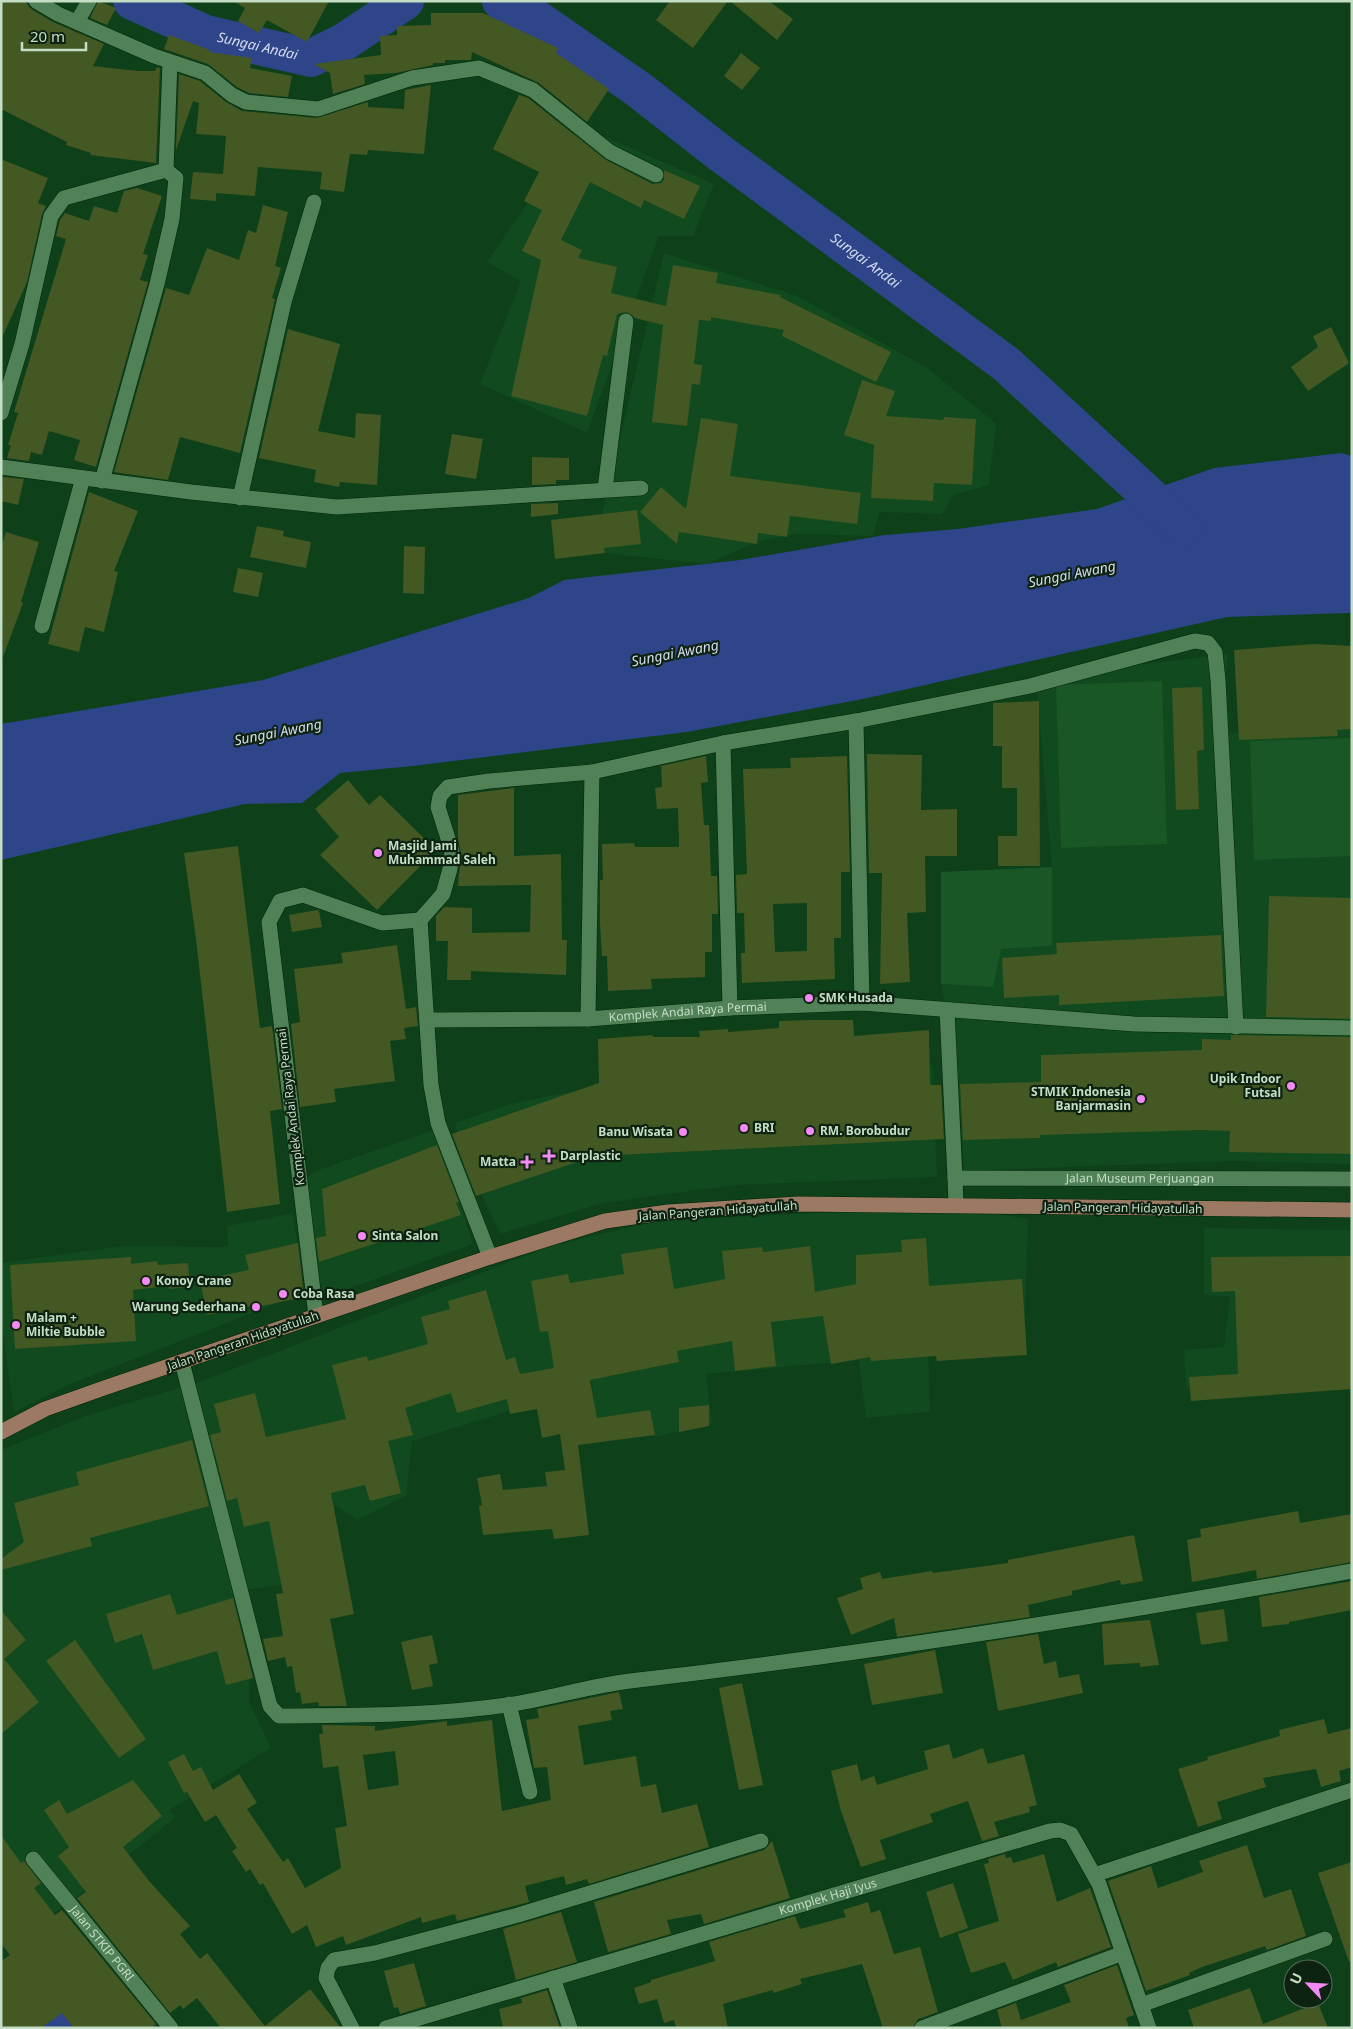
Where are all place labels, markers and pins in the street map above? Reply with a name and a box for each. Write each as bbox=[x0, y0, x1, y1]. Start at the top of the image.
place label: Masjid Jami Muhammad Saleh bbox=[388, 837, 496, 868]
marker: Masjid Jami Muhammad Saleh bbox=[372, 847, 384, 859]
place label: SMK Husada bbox=[819, 989, 893, 1006]
marker: SMK Husada bbox=[803, 992, 815, 1004]
place label: Upik Indoor Futsal bbox=[1210, 1070, 1282, 1101]
marker: Upik Indoor Futsal bbox=[1285, 1080, 1297, 1092]
place label: STMIK Indonesia Banjarmasin bbox=[1031, 1083, 1131, 1114]
marker: STMIK Indonesia Banjarmasin bbox=[1135, 1093, 1147, 1105]
place label: BRI bbox=[754, 1119, 775, 1136]
marker: BRI bbox=[738, 1122, 750, 1134]
place label: RM. Borobudur bbox=[820, 1122, 911, 1139]
place label: Banu Wisata bbox=[598, 1123, 673, 1140]
marker: RM. Borobudur bbox=[804, 1125, 816, 1137]
marker: Banu Wisata bbox=[677, 1126, 689, 1138]
place label: Darplastic bbox=[560, 1147, 621, 1164]
marker: Darplastic bbox=[542, 1149, 556, 1163]
place label: Matta bbox=[480, 1153, 516, 1170]
marker: Matta bbox=[520, 1155, 534, 1169]
place label: Sinta Salon bbox=[372, 1227, 438, 1244]
marker: Sinta Salon bbox=[356, 1230, 368, 1242]
place label: Konoy Crane bbox=[156, 1272, 231, 1289]
marker: Konoy Crane bbox=[140, 1275, 152, 1287]
place label: Coba Rasa bbox=[293, 1285, 354, 1302]
marker: Coba Rasa bbox=[277, 1288, 289, 1300]
place label: Warung Sederhana bbox=[132, 1298, 246, 1315]
marker: Warung Sederhana bbox=[250, 1301, 262, 1313]
place label: Malam + Miltie Bubble bbox=[26, 1309, 105, 1340]
marker: Malam + Miltie Bubble bbox=[10, 1319, 22, 1331]

